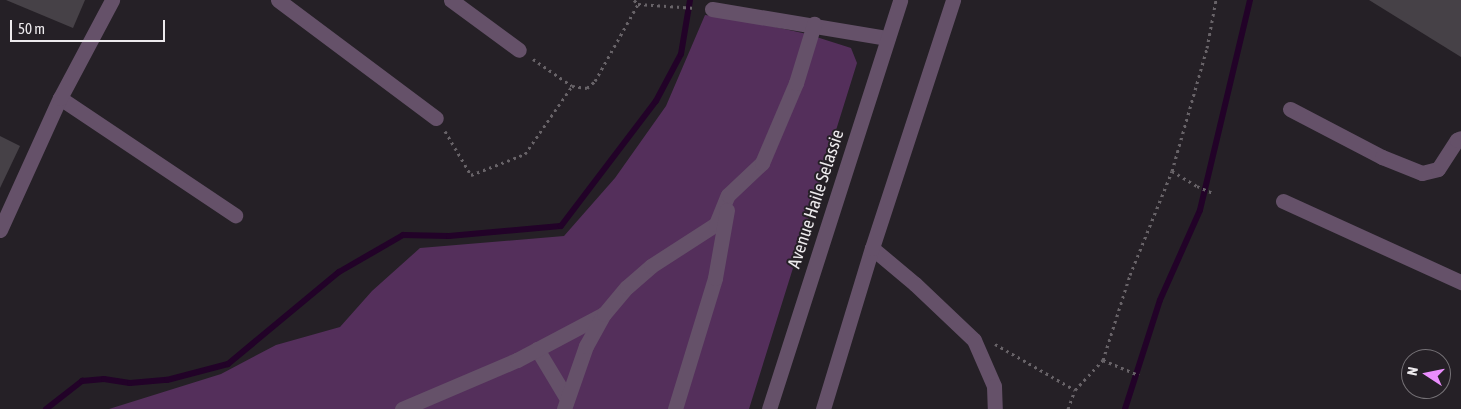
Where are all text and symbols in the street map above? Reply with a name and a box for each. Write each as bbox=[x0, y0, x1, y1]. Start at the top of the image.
scale bar bbox=[12, 10, 168, 42]
text: 50 m bbox=[18, 20, 45, 37]
street label: Avenue Haile Selassie bbox=[783, 127, 849, 271]
north arrow bbox=[1401, 349, 1451, 399]
text: N bbox=[1404, 366, 1421, 377]

